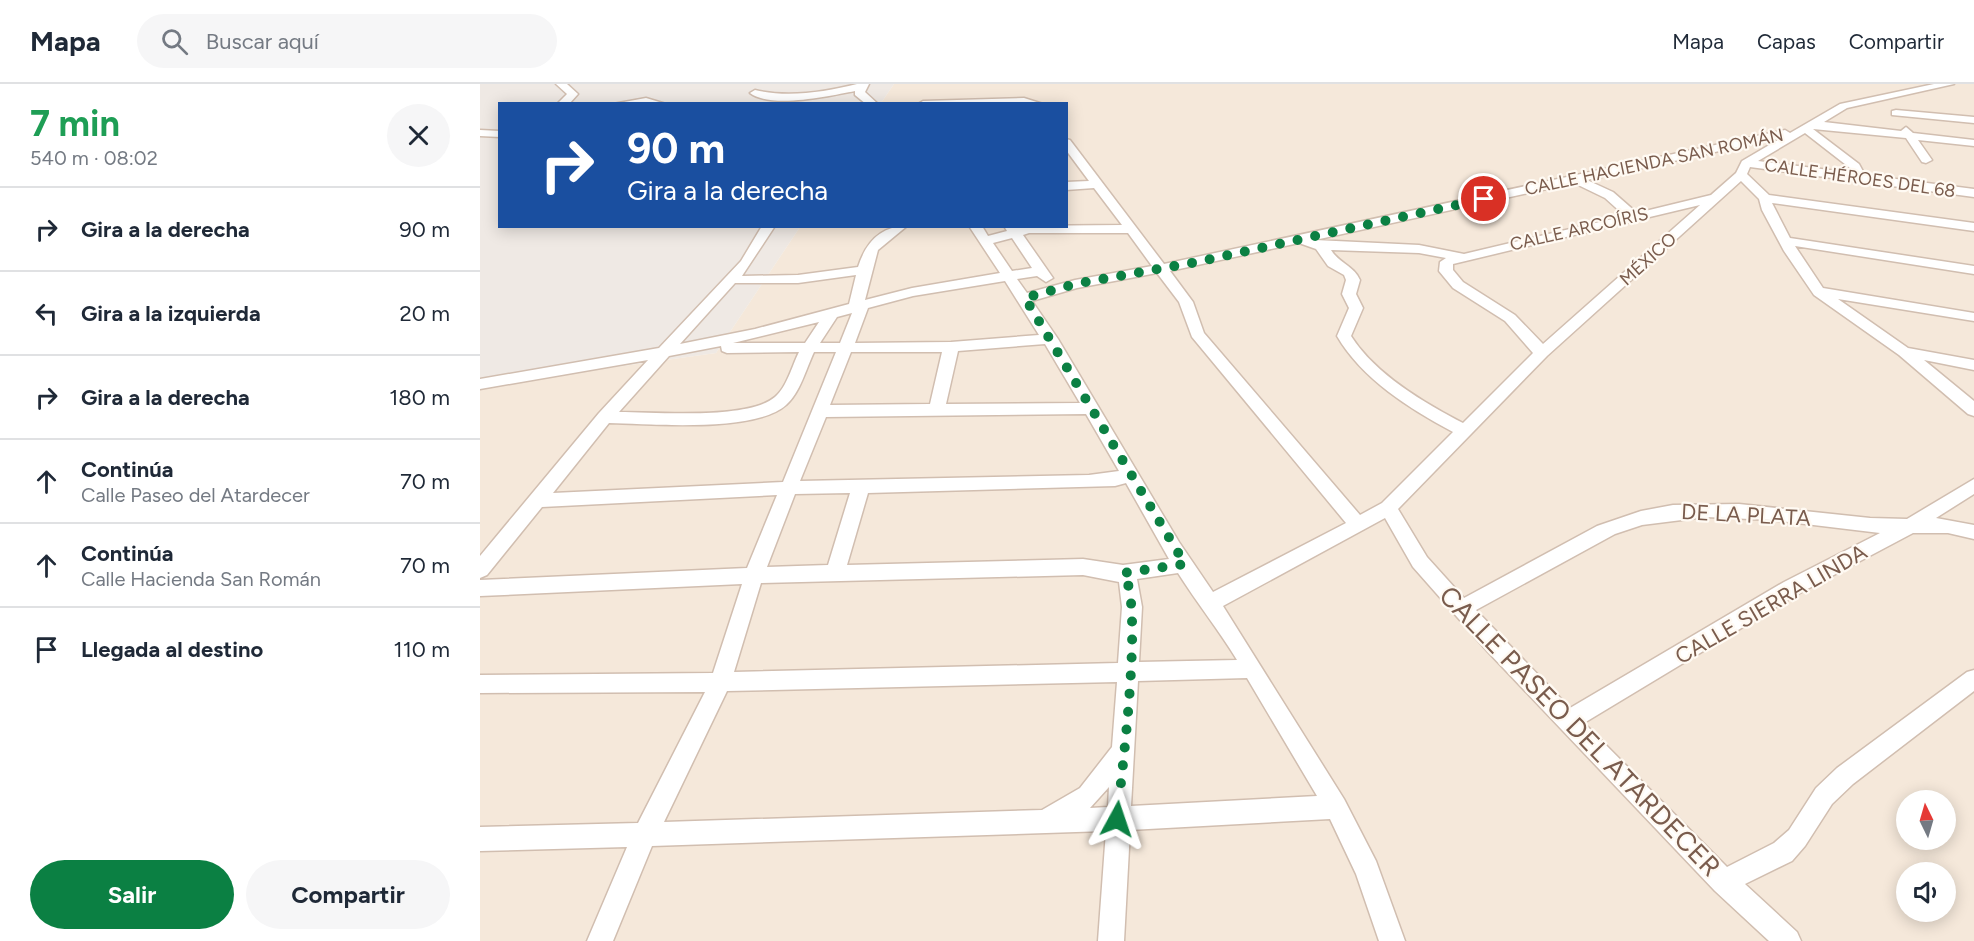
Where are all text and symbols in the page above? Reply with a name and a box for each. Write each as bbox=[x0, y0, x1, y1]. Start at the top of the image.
search box bbox=[137, 14, 557, 68]
text: Mapa bbox=[30, 24, 101, 58]
icon: search bbox=[158, 25, 191, 58]
text: Buscar aquí bbox=[206, 28, 319, 55]
text: Mapa bbox=[1672, 29, 1724, 54]
text: Capas bbox=[1757, 29, 1816, 54]
text: Compartir bbox=[1849, 29, 1944, 54]
text: 7 min bbox=[30, 102, 120, 145]
button: close bbox=[387, 104, 450, 167]
text: 90 m bbox=[627, 123, 725, 174]
street label: CALLE HACIENDA SAN ROMÁN bbox=[1523, 124, 1785, 200]
icon: right bbox=[528, 126, 606, 204]
text: 540 m · 08:02 bbox=[30, 146, 158, 170]
street label: CALLE HÉROES DEL 68 bbox=[1763, 154, 1957, 202]
pin bbox=[1458, 173, 1509, 224]
text: Gira a la derecha bbox=[627, 174, 828, 207]
icon: arrive bbox=[1467, 182, 1500, 215]
street label: CALLE ARCOÍRIS bbox=[1508, 202, 1650, 256]
icon: right bbox=[30, 213, 63, 246]
text: Gira a la derecha bbox=[81, 216, 250, 243]
text: 90 m bbox=[399, 216, 450, 243]
street label: MÉXICO bbox=[1615, 228, 1681, 290]
icon: left bbox=[30, 297, 63, 330]
text: Gira a la izquierda bbox=[81, 300, 261, 327]
text: 20 m bbox=[399, 300, 450, 327]
icon: right bbox=[30, 381, 63, 414]
text: Gira a la derecha bbox=[81, 384, 250, 411]
text: 180 m bbox=[389, 384, 450, 411]
text: Continúa bbox=[81, 456, 174, 483]
icon: ahead bbox=[30, 465, 63, 498]
text: 70 m bbox=[400, 468, 450, 495]
text: Calle Paseo del Atardecer bbox=[81, 483, 310, 507]
street label: DE LA PLATA bbox=[1681, 498, 1812, 532]
street label: CALLE SIERRA LINDA bbox=[1670, 538, 1872, 670]
text: Continúa bbox=[81, 540, 174, 567]
icon: ahead bbox=[30, 549, 63, 582]
text: 70 m bbox=[400, 552, 450, 579]
text: Calle Hacienda San Román bbox=[81, 567, 321, 591]
street label: CALLE PASEO DEL ATARDECER bbox=[1432, 579, 1728, 883]
icon: arrive bbox=[30, 633, 63, 666]
text: Llegada al destino bbox=[81, 636, 263, 663]
text: 110 m bbox=[394, 636, 450, 663]
position arrow bbox=[1085, 787, 1149, 851]
north arrow bbox=[1896, 790, 1956, 850]
map controls bbox=[1896, 790, 1956, 922]
button: Salir bbox=[30, 860, 234, 929]
button: Compartir bbox=[246, 860, 450, 929]
button: sound bbox=[1896, 862, 1956, 922]

